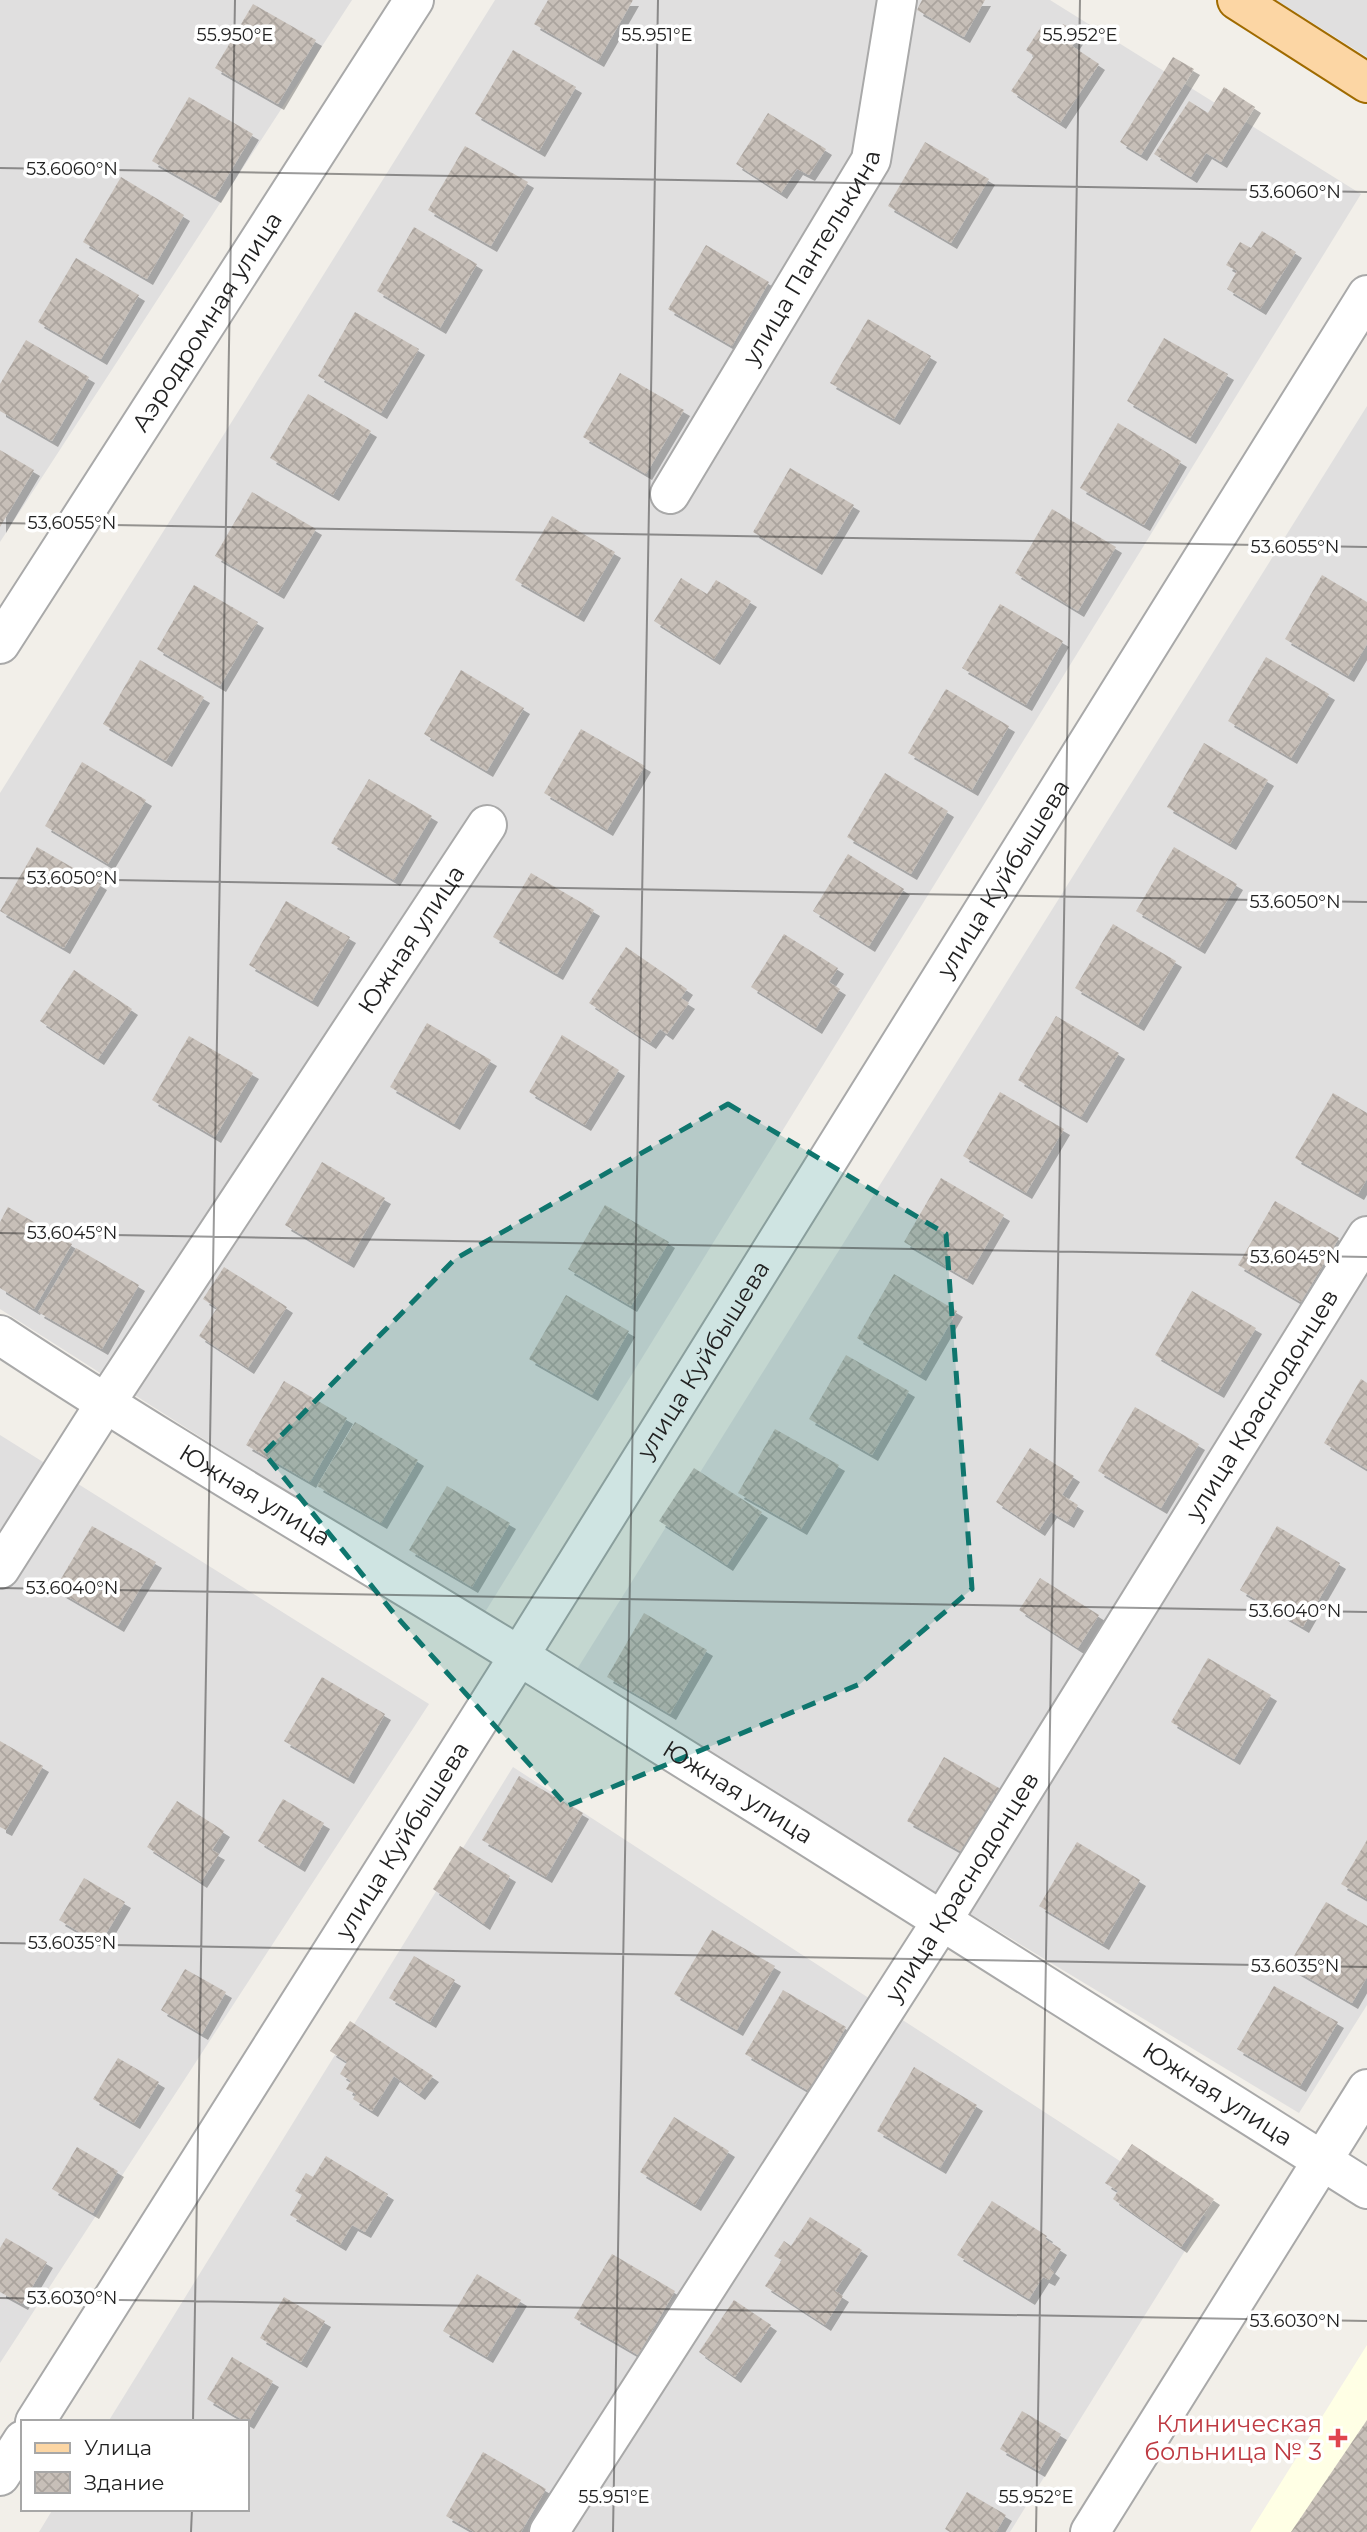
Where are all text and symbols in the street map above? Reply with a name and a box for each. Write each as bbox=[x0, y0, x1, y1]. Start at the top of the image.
text: 55.950°E bbox=[197, 24, 273, 46]
text: 55.951°E bbox=[621, 24, 693, 46]
text: 55.952°E bbox=[1043, 24, 1117, 46]
street label: улица Пантелькина bbox=[736, 149, 886, 371]
text: 53.6060°N bbox=[26, 158, 118, 180]
text: 53.6060°N bbox=[1249, 181, 1341, 203]
street label: Аэродромная улица bbox=[125, 206, 288, 437]
text: 53.6055°N bbox=[28, 512, 116, 534]
text: 53.6055°N bbox=[1251, 536, 1339, 558]
street label: улица Куйбышева bbox=[930, 774, 1075, 984]
street label: Южная улица bbox=[352, 860, 470, 1019]
text: 53.6050°N bbox=[26, 867, 118, 889]
text: 53.6050°N bbox=[1249, 891, 1341, 913]
text: 53.6045°N bbox=[27, 1222, 117, 1244]
text: 53.6045°N bbox=[1250, 1246, 1340, 1268]
street label: улица Куйбышева bbox=[630, 1255, 776, 1465]
street label: улица Краснодонцев bbox=[1179, 1284, 1344, 1526]
street label: Южная улица bbox=[174, 1438, 336, 1552]
text: 53.6040°N bbox=[26, 1577, 118, 1599]
text: 53.6040°N bbox=[1249, 1600, 1341, 1622]
street label: Южная улица bbox=[658, 1734, 819, 1850]
street label: улица Куйбышева bbox=[328, 1736, 475, 1945]
street label: улица Краснодонцев bbox=[878, 1766, 1045, 2008]
text: 53.6035°N bbox=[28, 1932, 116, 1954]
text: 53.6035°N bbox=[1251, 1955, 1339, 1977]
street label: Южная улица bbox=[1137, 2036, 1298, 2152]
text: 53.6030°N bbox=[27, 2287, 117, 2309]
text: 53.6030°N bbox=[1250, 2310, 1340, 2332]
place label: Клиническая больница № 3 bbox=[1144, 2409, 1322, 2466]
legend bbox=[21, 2420, 248, 2511]
marker: Клиническая больница № 3 bbox=[1328, 2428, 1348, 2448]
text: Улица bbox=[84, 2435, 152, 2460]
text: Здание bbox=[84, 2470, 165, 2495]
text: 55.951°E bbox=[578, 2486, 650, 2508]
text: 55.952°E bbox=[999, 2486, 1073, 2508]

